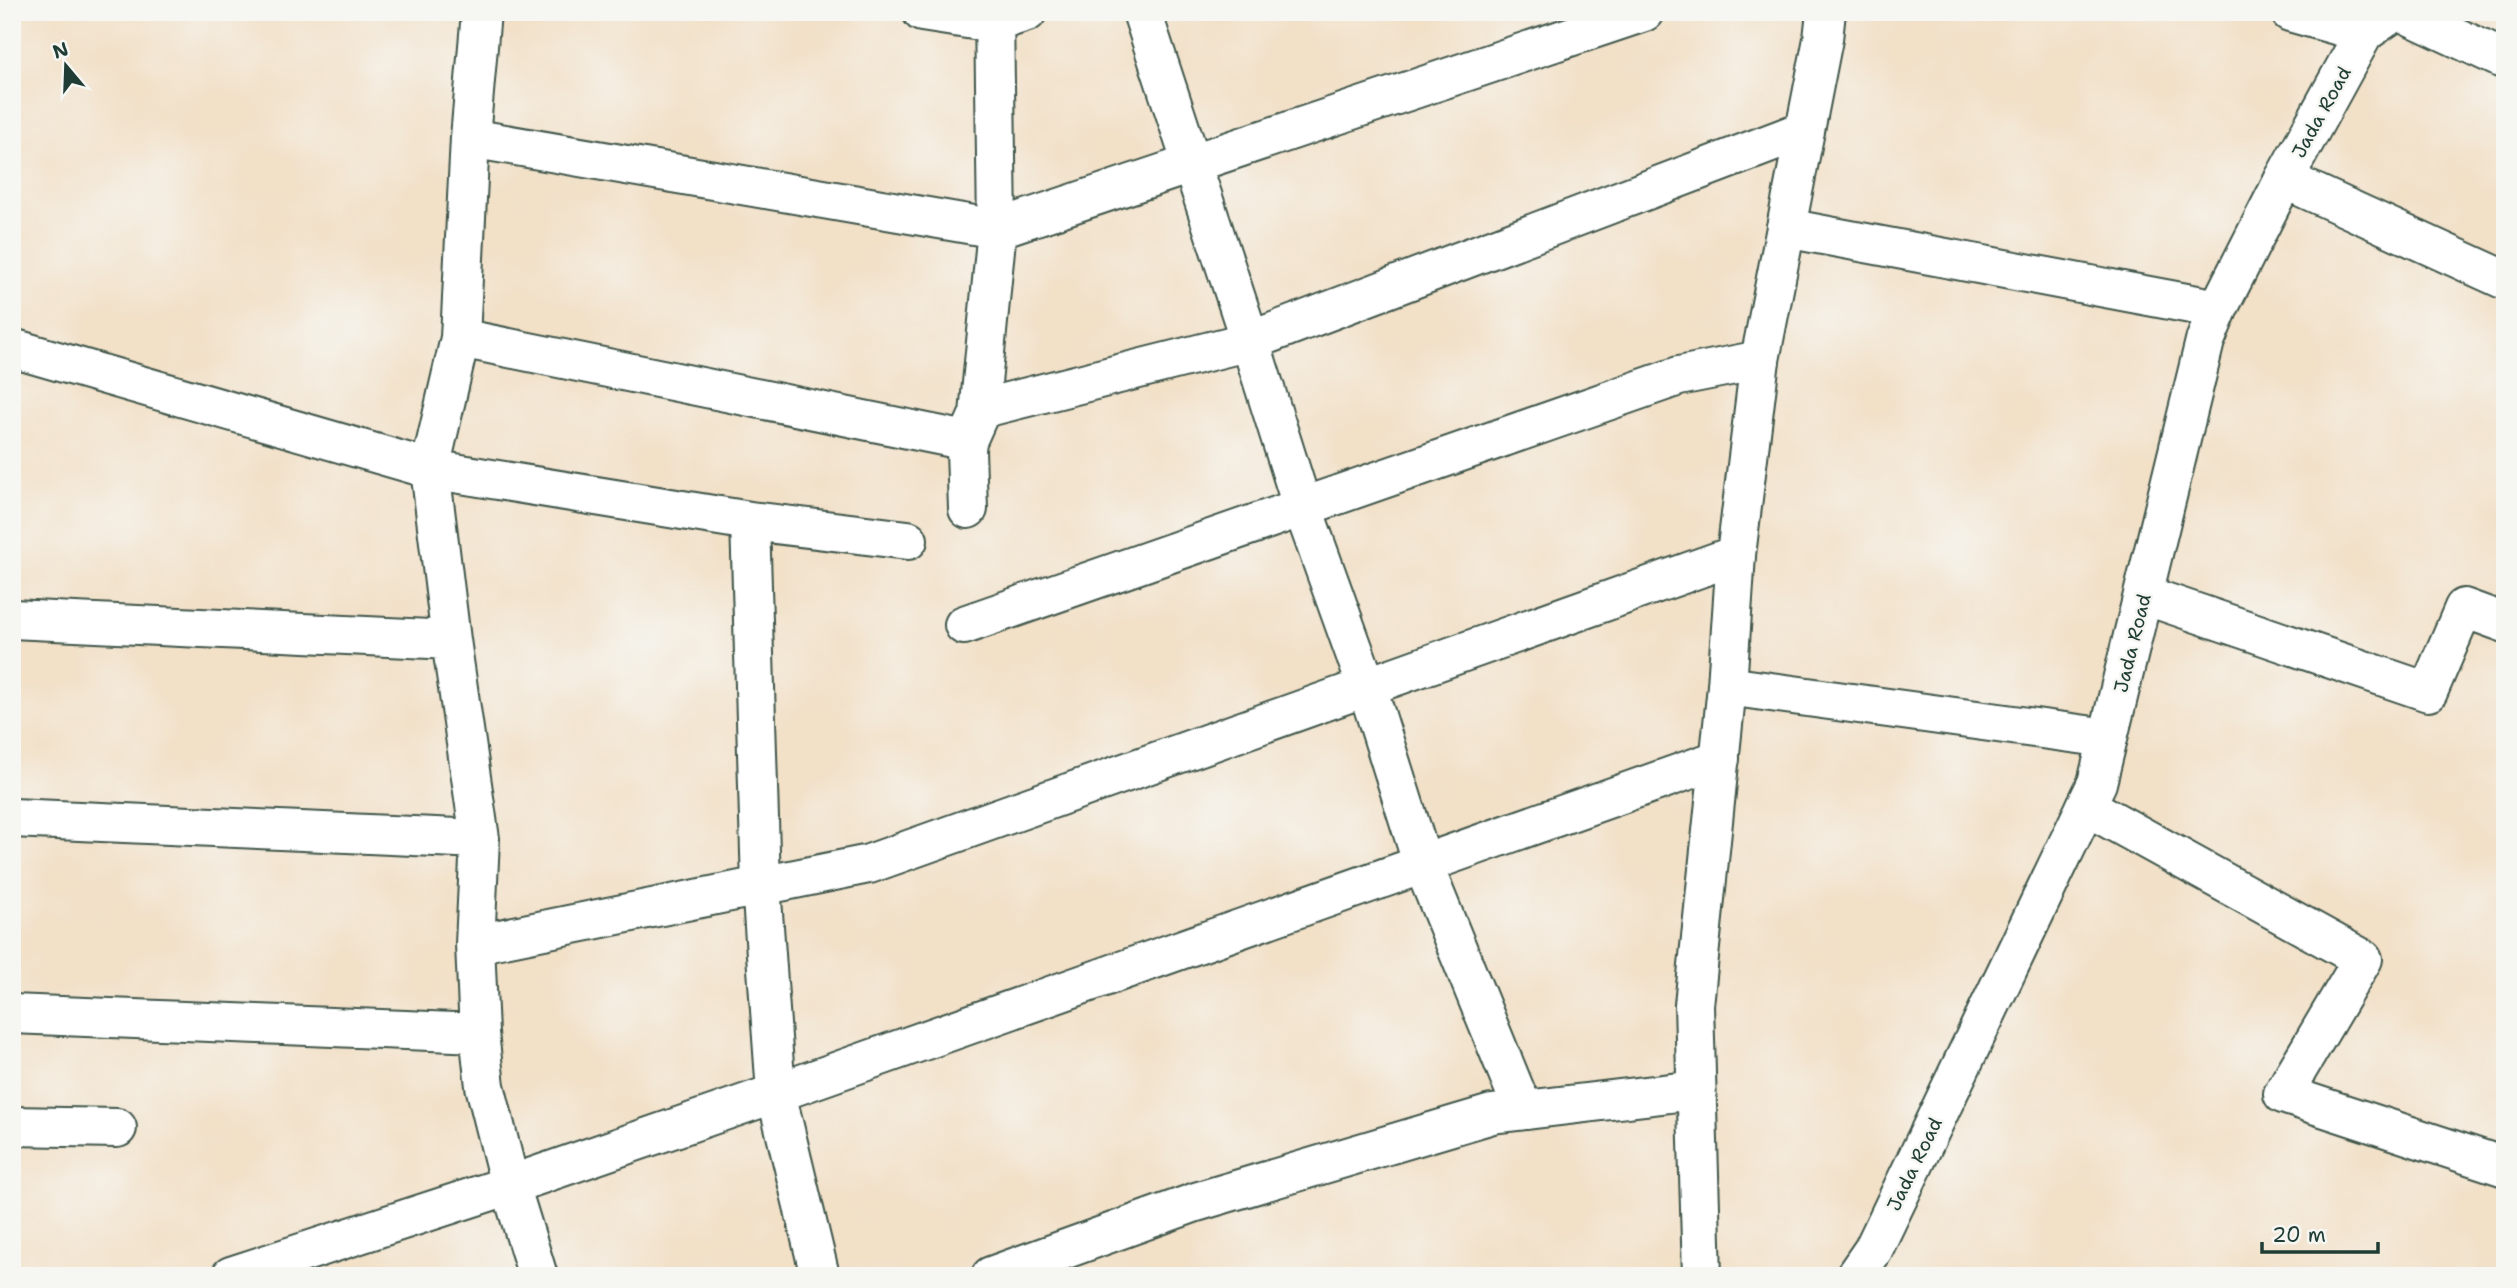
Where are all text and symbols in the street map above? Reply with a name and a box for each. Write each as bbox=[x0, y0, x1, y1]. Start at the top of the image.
north arrow bbox=[32, 32, 102, 102]
text: N bbox=[49, 36, 72, 65]
street label: Jada Road bbox=[2286, 62, 2357, 162]
street label: Jada Road bbox=[2108, 591, 2157, 695]
street label: Jada Road bbox=[1881, 1113, 1948, 1215]
scale bar bbox=[2262, 1211, 2377, 1255]
text: 20 m bbox=[2272, 1221, 2326, 1249]

